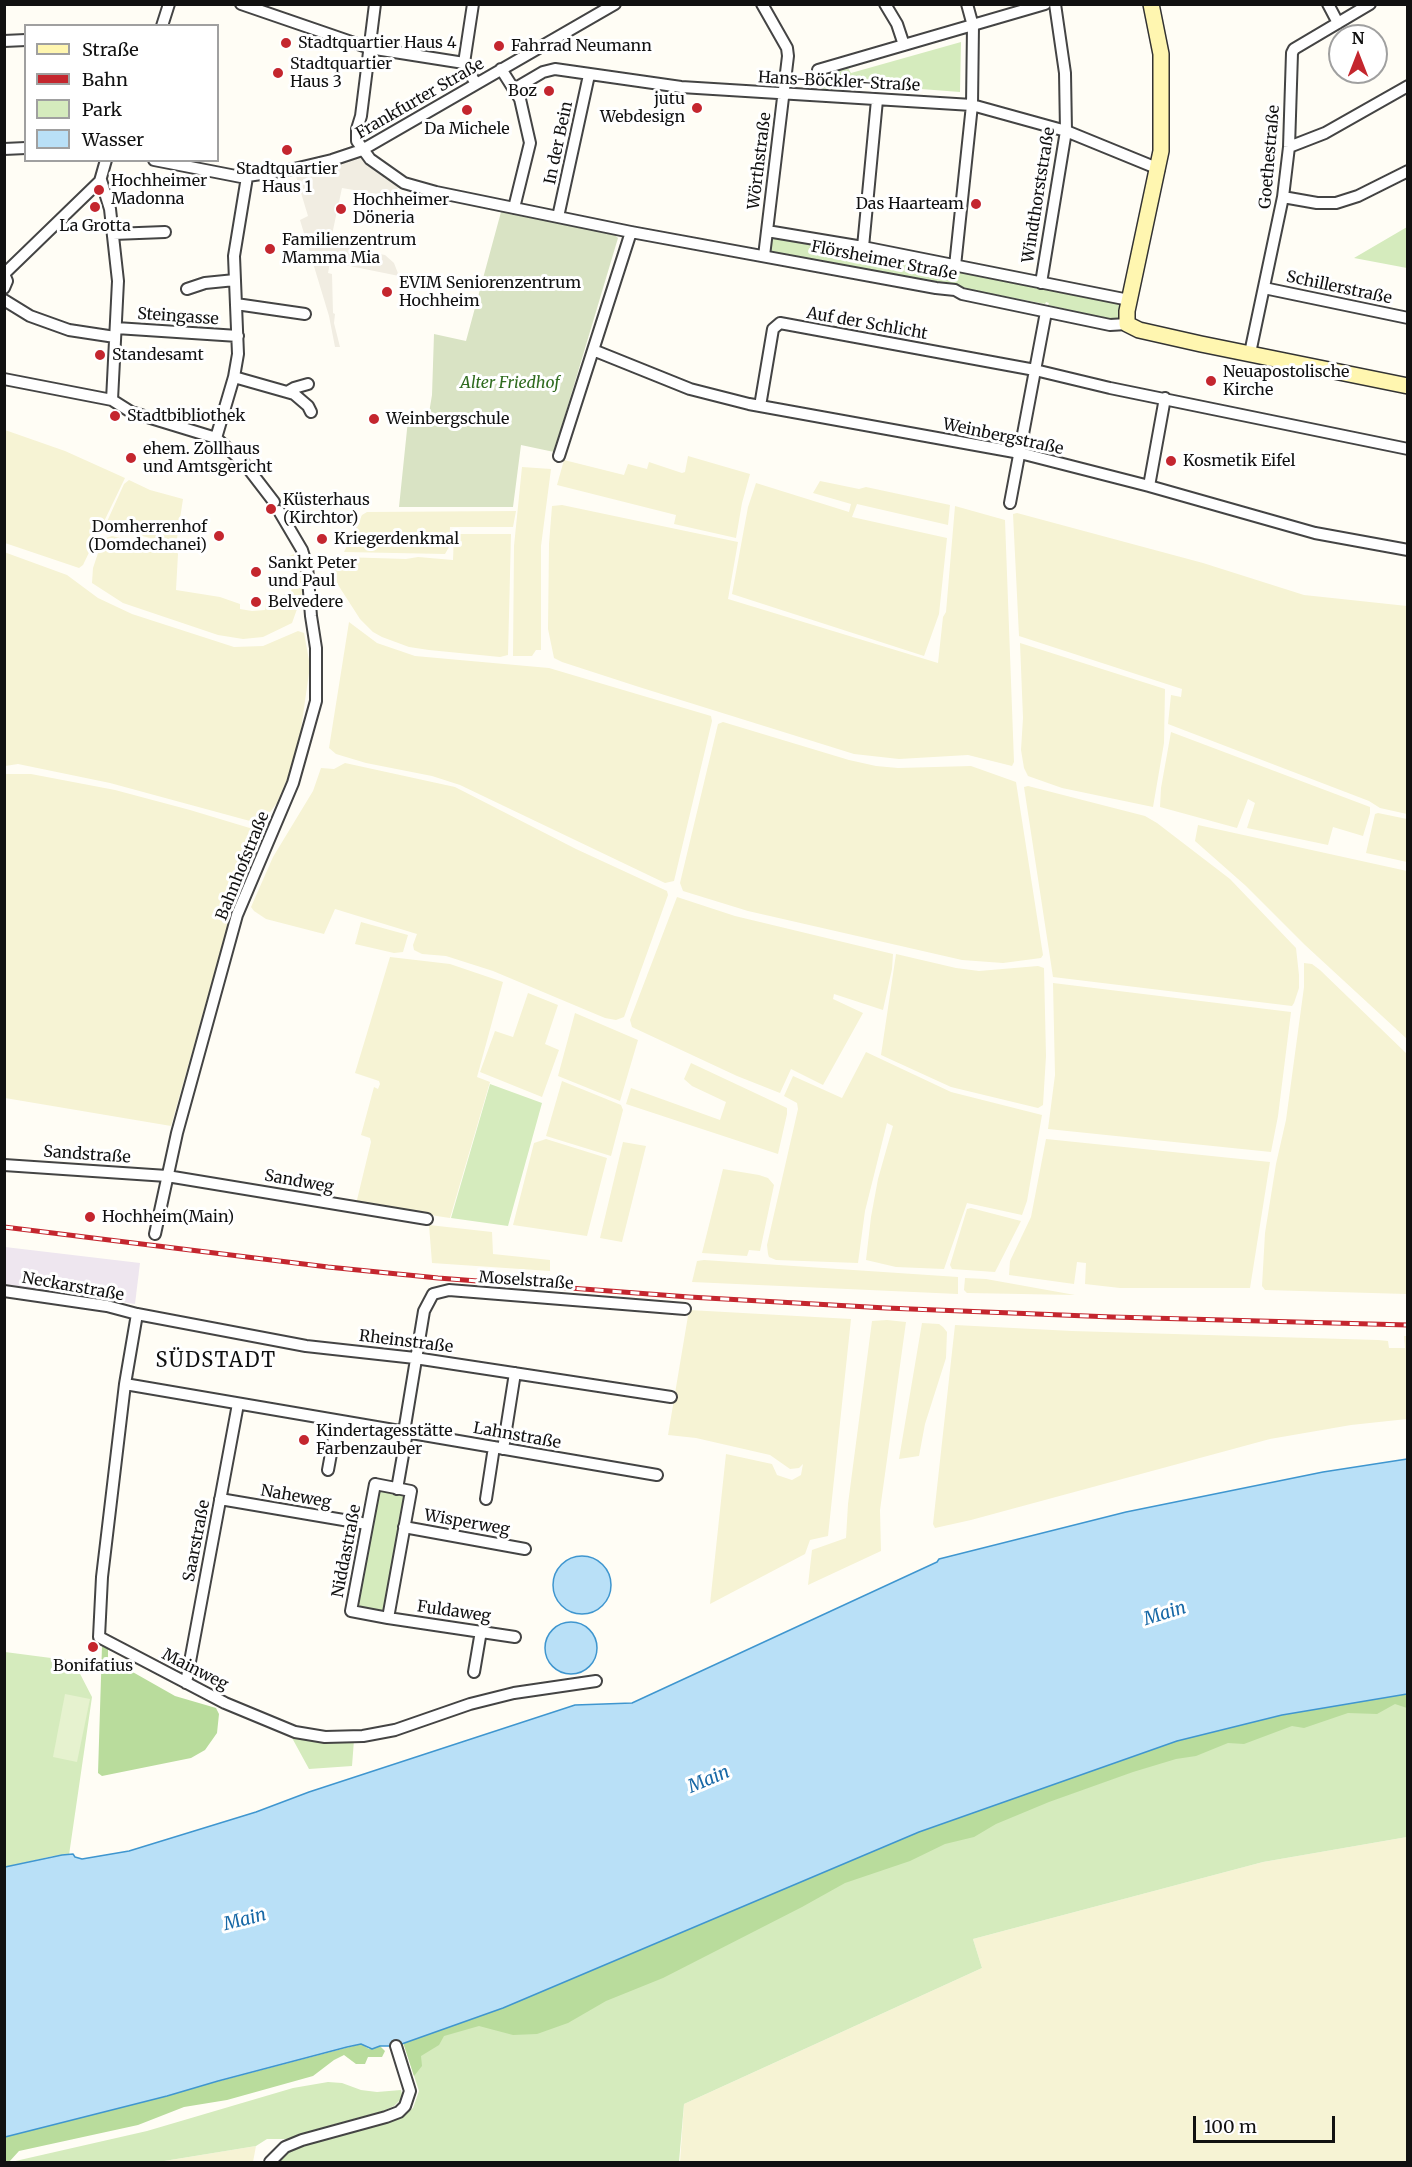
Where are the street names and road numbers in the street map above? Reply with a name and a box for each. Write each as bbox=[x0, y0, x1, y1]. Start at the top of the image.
street label: Frankfurter Straße bbox=[353, 55, 487, 143]
street label: Hans-Böckler-Straße bbox=[757, 68, 921, 96]
street label: In der Bein bbox=[541, 100, 577, 186]
street label: Goethestraße bbox=[1256, 104, 1284, 210]
street label: Wörthstraße bbox=[745, 111, 775, 211]
street label: Windthorststraße bbox=[1019, 126, 1059, 264]
street label: Flörsheimer Straße bbox=[809, 237, 959, 285]
street label: Schillerstraße bbox=[1285, 267, 1393, 309]
street label: Auf der Schlicht bbox=[805, 304, 929, 344]
street label: Steingasse bbox=[137, 305, 219, 329]
street label: Weinbergstraße bbox=[941, 415, 1065, 459]
street label: Bahnhofstraße bbox=[212, 809, 274, 923]
street label: Sandstraße bbox=[43, 1142, 131, 1168]
street label: Sandweg bbox=[263, 1166, 335, 1198]
street label: Moselstraße bbox=[478, 1268, 574, 1294]
street label: Neckarstraße bbox=[20, 1269, 126, 1305]
street label: Rheinstraße bbox=[358, 1327, 454, 1357]
street label: Lahnstraße bbox=[472, 1419, 562, 1453]
street label: Naheweg bbox=[259, 1481, 333, 1513]
street label: Saarstraße bbox=[180, 1498, 214, 1584]
street label: Niddastraße bbox=[329, 1503, 365, 1599]
street label: Wisperweg bbox=[423, 1506, 511, 1540]
street label: Fuldaweg bbox=[416, 1597, 492, 1627]
street label: Mainweg bbox=[159, 1645, 231, 1695]

